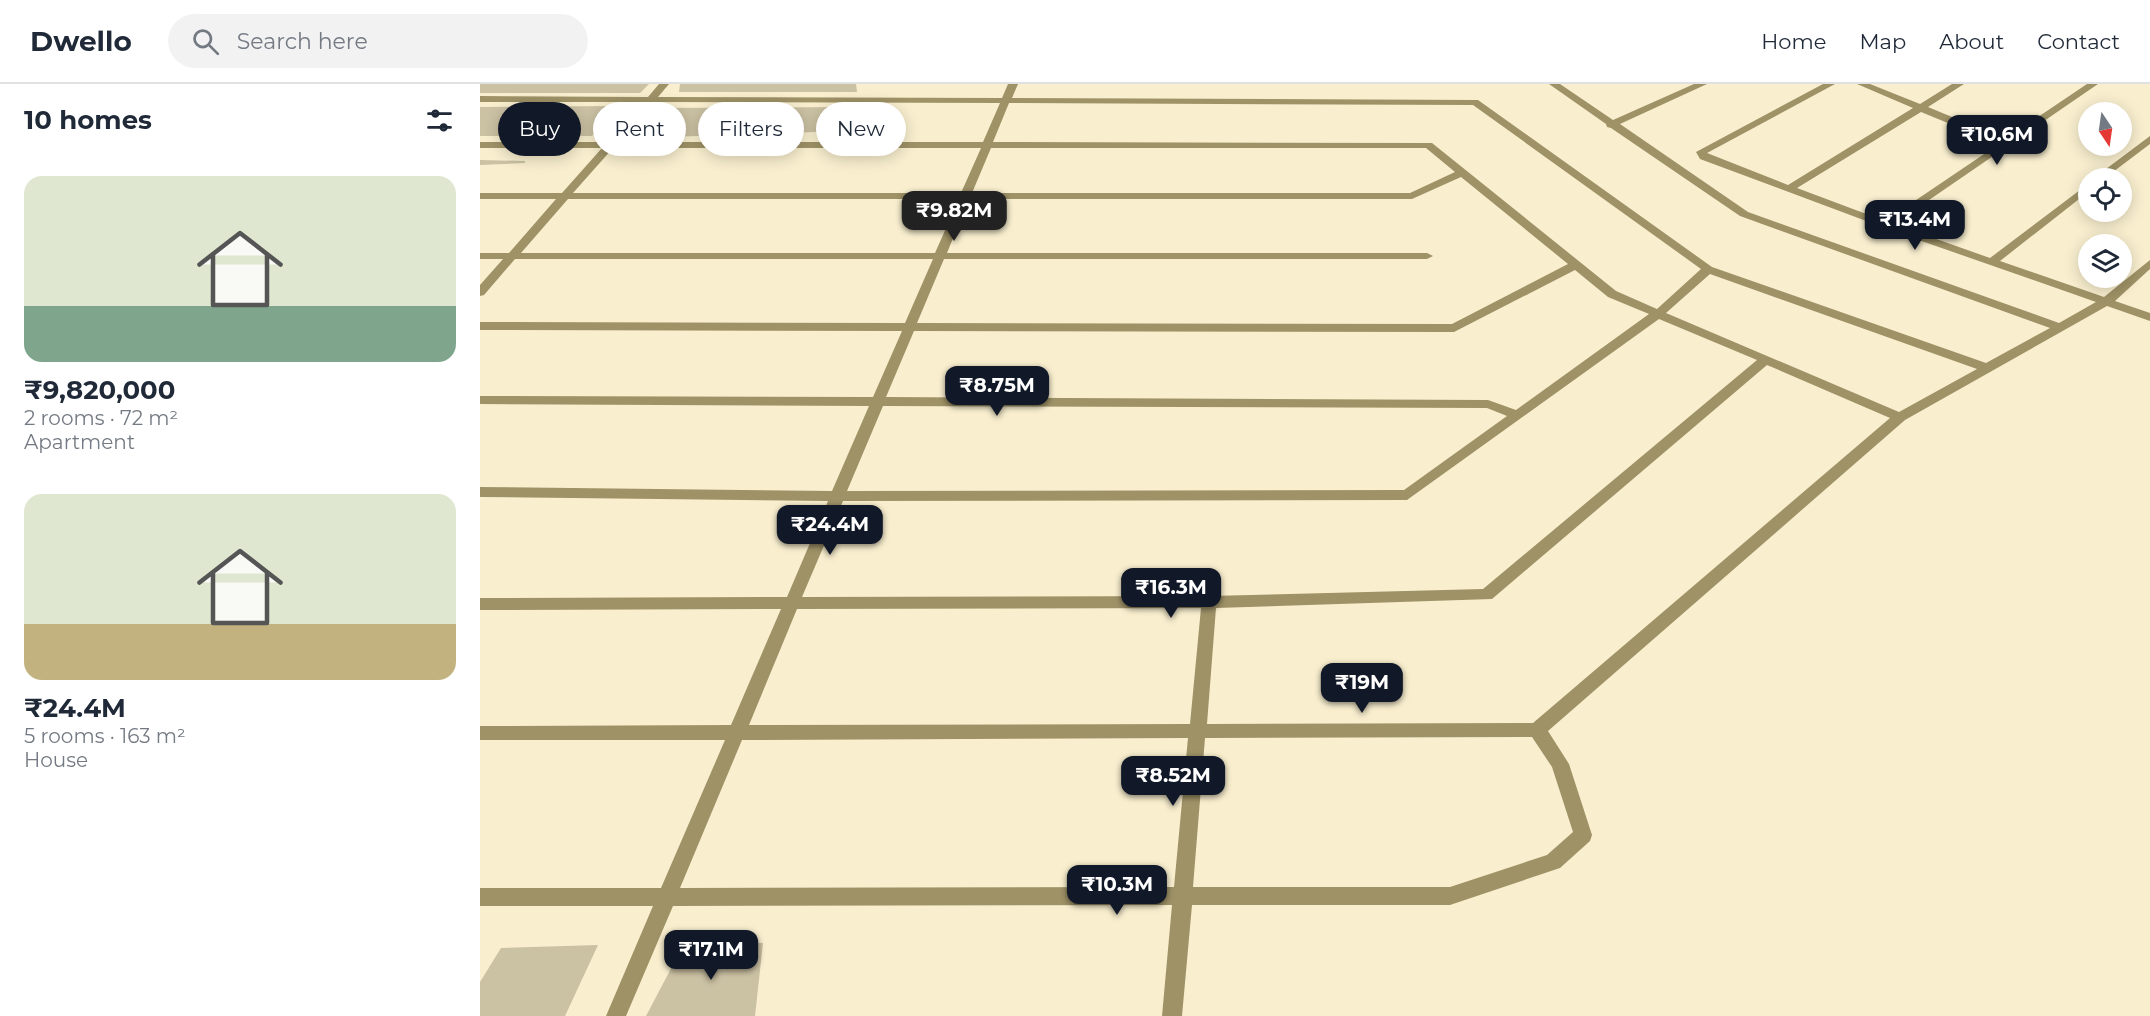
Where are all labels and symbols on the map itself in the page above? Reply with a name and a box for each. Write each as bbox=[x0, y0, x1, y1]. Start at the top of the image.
north arrow bbox=[2078, 102, 2132, 156]
pin: ₹10.6M bbox=[1948, 115, 2046, 166]
pin: ₹9.82M bbox=[905, 191, 1003, 242]
pin: ₹13.4M bbox=[1866, 200, 1964, 251]
pin: ₹8.75M bbox=[948, 366, 1046, 417]
pin: ₹24.4M bbox=[781, 505, 879, 556]
pin: ₹16.3M bbox=[1122, 568, 1220, 619]
pin: ₹19M bbox=[1326, 663, 1398, 714]
pin: ₹8.52M bbox=[1124, 756, 1222, 807]
pin: ₹10.3M bbox=[1068, 865, 1166, 916]
pin: ₹17.1M bbox=[662, 930, 760, 981]

